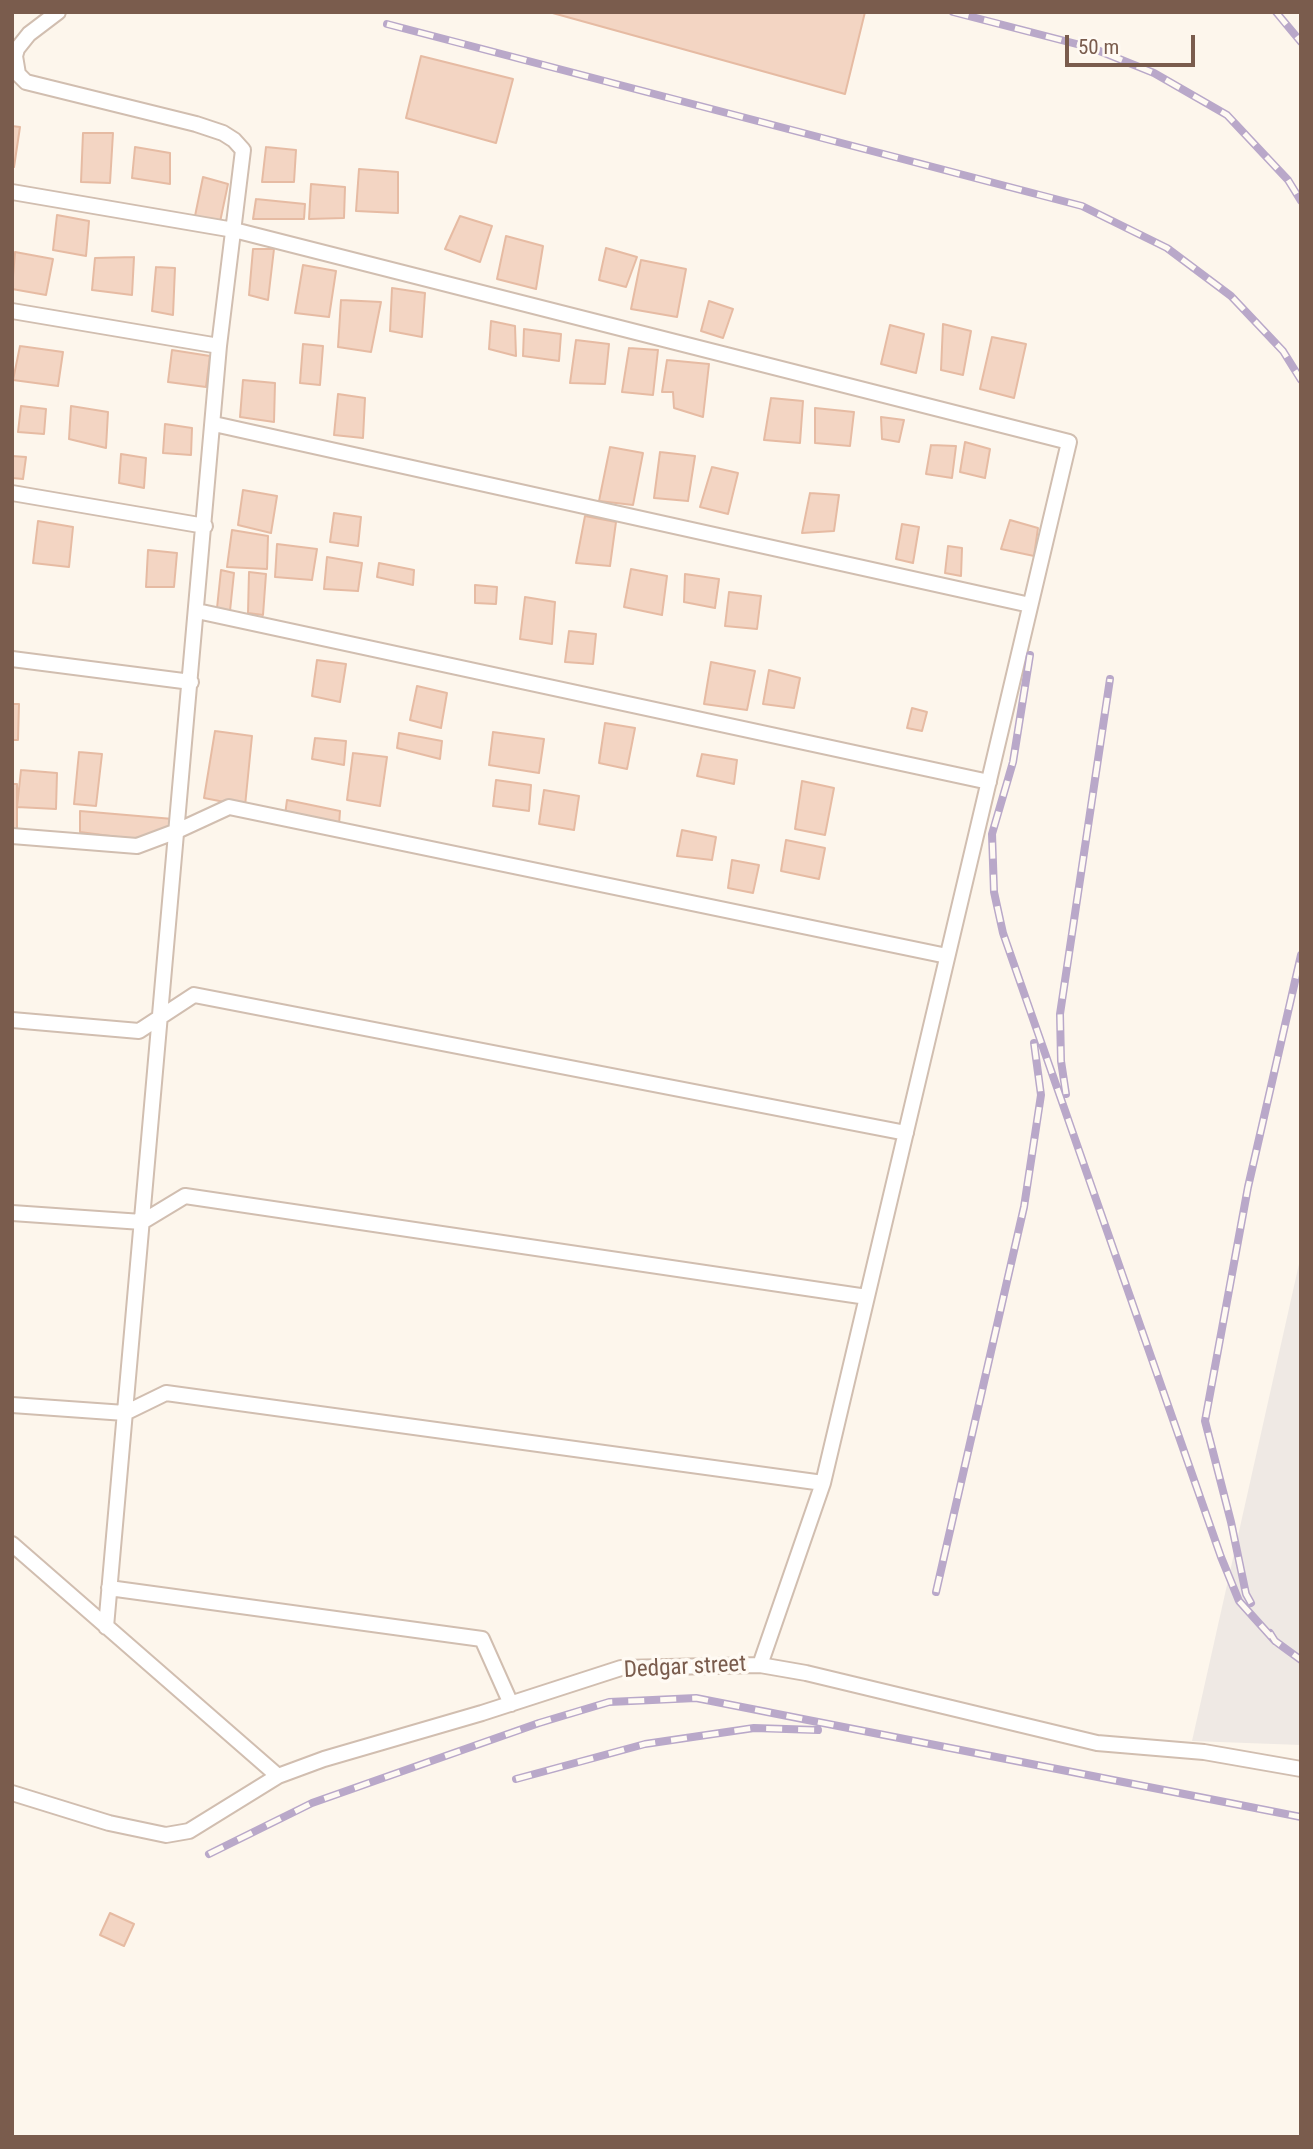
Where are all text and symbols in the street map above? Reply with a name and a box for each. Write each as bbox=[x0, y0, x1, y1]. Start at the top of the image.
scale bar bbox=[1068, 21, 1198, 65]
text: 50 m bbox=[1078, 35, 1119, 59]
street label: Dedgar street bbox=[623, 1651, 747, 1685]

